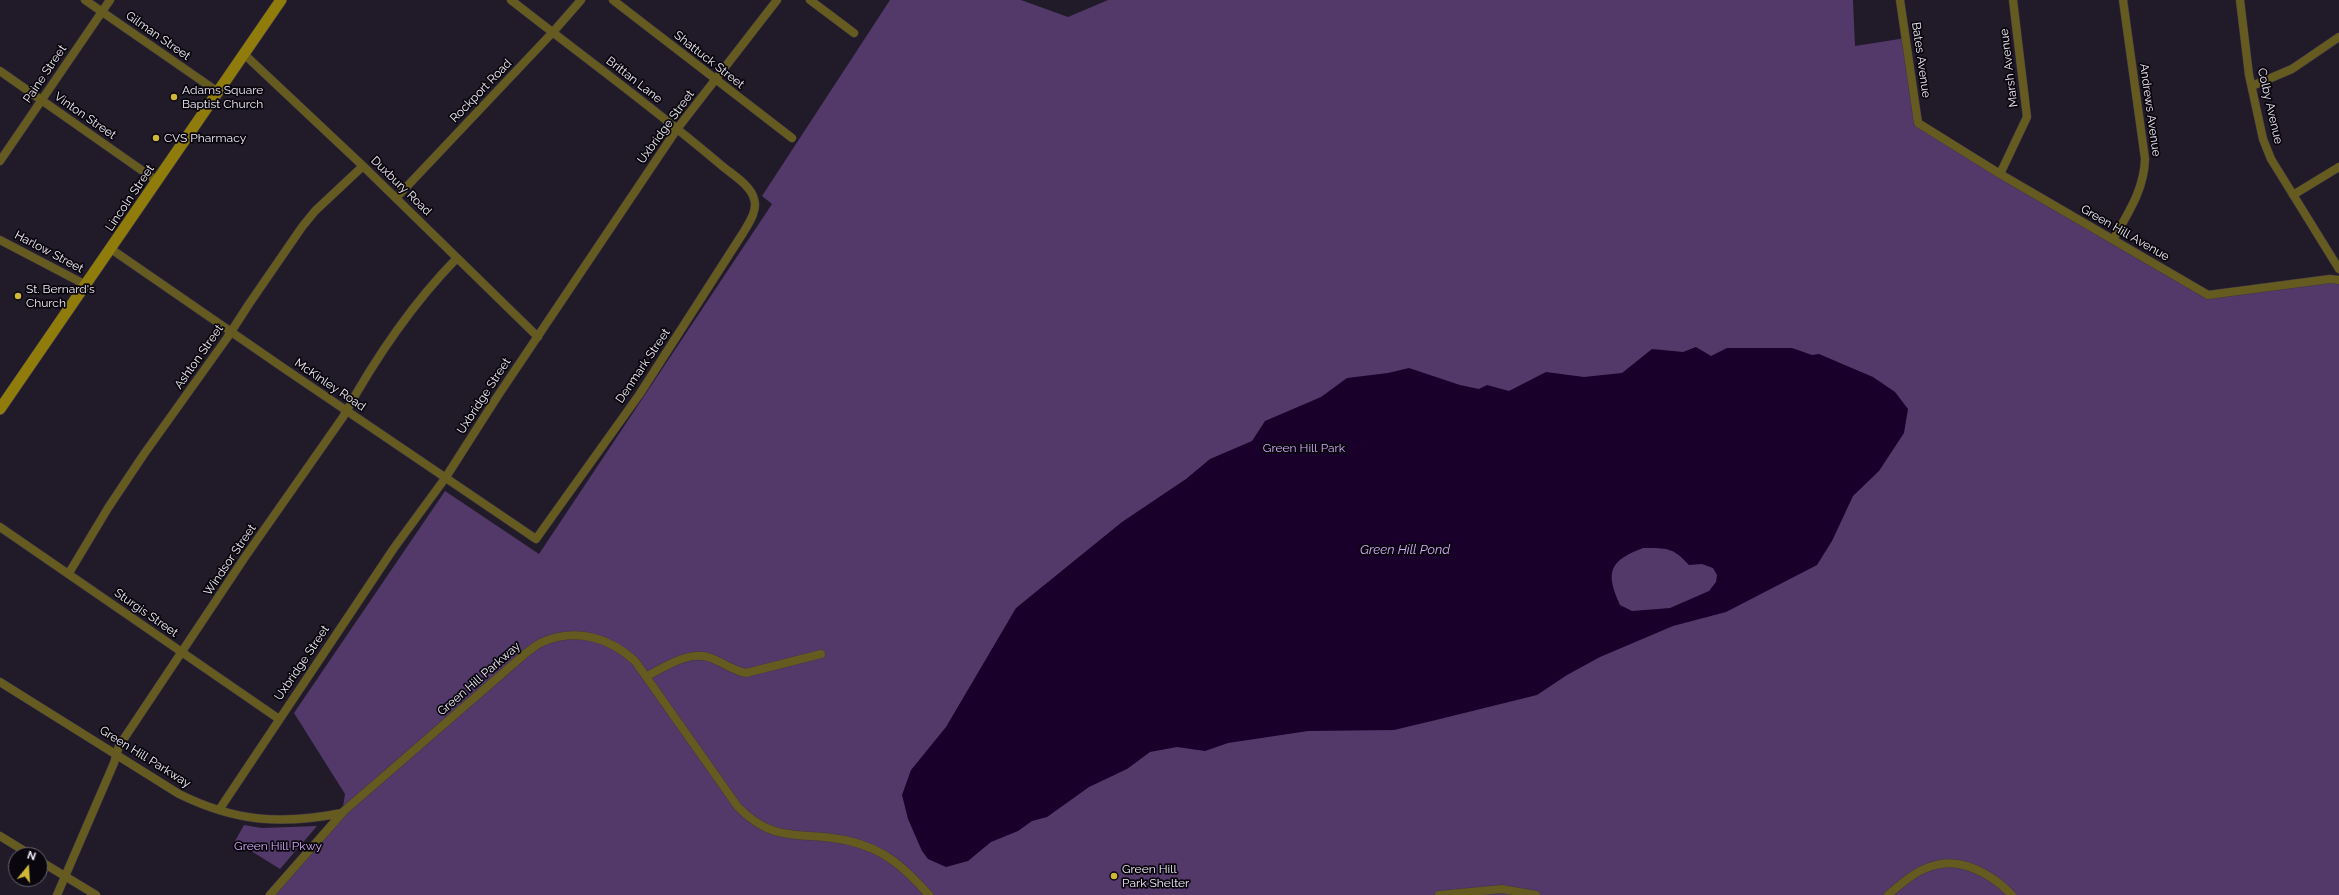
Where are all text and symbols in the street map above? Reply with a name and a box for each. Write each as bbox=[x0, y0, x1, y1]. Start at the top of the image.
street label: Gilman Street bbox=[123, 8, 193, 64]
street label: Bates Avenue bbox=[1909, 21, 1933, 99]
street label: Shattuck Street bbox=[671, 28, 747, 92]
street label: Marsh Avenue bbox=[1997, 28, 2021, 108]
street label: Paine Street bbox=[20, 42, 70, 106]
street label: Brittan Lane bbox=[603, 54, 665, 106]
street label: Rockport Road bbox=[447, 56, 515, 126]
street label: Andrews Avenue bbox=[2136, 62, 2164, 158]
street label: Colby Avenue bbox=[2254, 67, 2286, 145]
place label: Adams Square Baptist Church bbox=[182, 83, 263, 111]
street label: Uxbridge Street bbox=[634, 87, 698, 167]
street label: Vinton Street bbox=[51, 89, 119, 143]
marker: Adams Square Baptist Church bbox=[169, 92, 179, 102]
place label: CVS Pharmacy bbox=[164, 131, 246, 145]
marker: CVS Pharmacy bbox=[151, 133, 161, 143]
street label: Duxbury Road bbox=[368, 153, 434, 219]
street label: Lincoln Street bbox=[103, 162, 157, 234]
street label: Green Hill Avenue bbox=[2078, 202, 2172, 264]
street label: Harlow Street bbox=[12, 228, 86, 276]
place label: St. Bernard's Church bbox=[26, 282, 95, 310]
marker: St. Bernard's Church bbox=[13, 291, 23, 301]
street label: Ashton Street bbox=[172, 322, 226, 392]
street label: Denmark Street bbox=[613, 326, 673, 406]
street label: Uxbridge Street bbox=[454, 355, 514, 437]
street label: McKinley Road bbox=[292, 356, 368, 414]
park label: Green Hill Park bbox=[1263, 441, 1345, 455]
street label: Windsor Street bbox=[201, 522, 259, 598]
water label: Green Hill Pond bbox=[1360, 542, 1450, 558]
street label: Sturgis Street bbox=[111, 586, 181, 640]
street label: Uxbridge Street bbox=[272, 623, 332, 703]
street label: Green Hill Parkway bbox=[435, 639, 523, 719]
street label: Green Hill Parkway bbox=[97, 723, 193, 791]
park label: Green Hill Pkwy bbox=[234, 839, 322, 853]
north arrow bbox=[8, 847, 48, 887]
text: N bbox=[26, 849, 38, 864]
place label: Green Hill Park Shelter bbox=[1122, 862, 1189, 890]
marker: Green Hill Park Shelter bbox=[1109, 871, 1119, 881]

